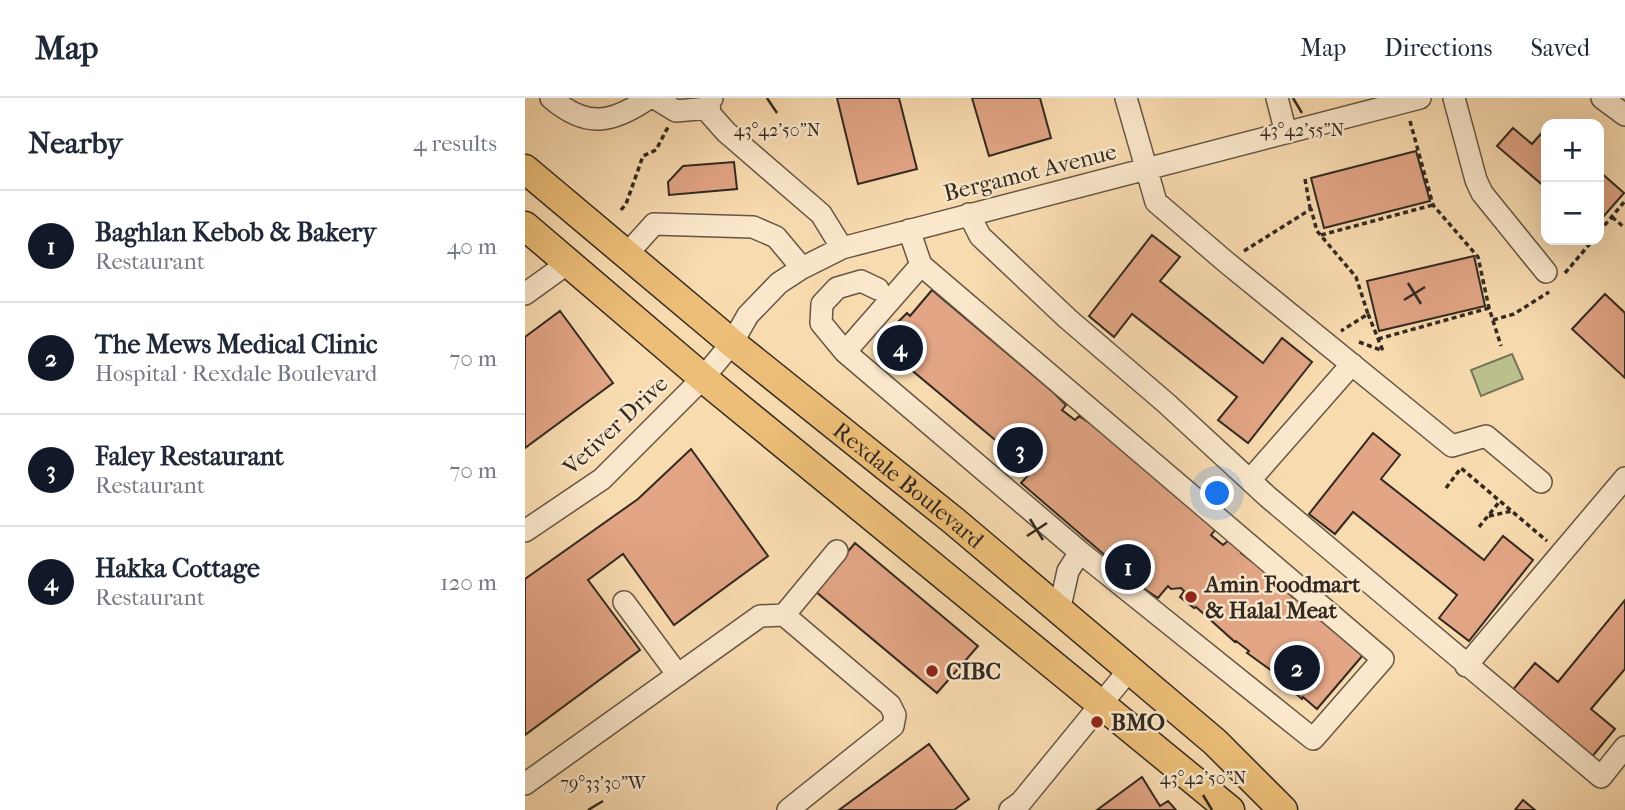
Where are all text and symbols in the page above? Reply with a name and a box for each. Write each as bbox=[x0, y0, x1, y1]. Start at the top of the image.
text: Map bbox=[35, 29, 98, 68]
text: Map bbox=[1300, 34, 1346, 62]
text: Directions bbox=[1384, 34, 1492, 62]
text: Saved bbox=[1530, 34, 1590, 62]
map controls bbox=[1541, 119, 1604, 245]
button: + bbox=[1541, 119, 1604, 182]
text: 43°42'50"N bbox=[734, 120, 821, 141]
text: 43°42'55"N bbox=[1260, 120, 1345, 141]
text: Nearby bbox=[28, 126, 123, 161]
text: 4 results bbox=[413, 130, 497, 157]
street label: Bergamot Avenue bbox=[941, 138, 1119, 207]
button: − bbox=[1541, 182, 1604, 245]
text: Baghlan Kebob & Bakery bbox=[95, 217, 376, 248]
text: 1 bbox=[47, 233, 55, 260]
text: 40 m bbox=[447, 233, 497, 260]
text: Restaurant bbox=[95, 248, 205, 275]
pin: 4 bbox=[877, 322, 923, 374]
text: The Mews Medical Clinic bbox=[95, 329, 377, 360]
text: 2 bbox=[45, 345, 57, 372]
text: 70 m bbox=[449, 345, 497, 372]
text: Hospital · Rexdale Boulevard bbox=[95, 360, 377, 387]
street label: Vetiver Drive bbox=[557, 370, 673, 481]
street label: Rexdale Boulevard bbox=[828, 417, 989, 555]
pin: 3 bbox=[997, 424, 1043, 476]
text: Faley Restaurant bbox=[95, 441, 284, 472]
text: 3 bbox=[46, 457, 56, 484]
text: 70 m bbox=[449, 457, 497, 484]
text: Restaurant bbox=[95, 472, 205, 499]
your location bbox=[1200, 476, 1234, 510]
pin: 1 bbox=[1105, 541, 1151, 593]
text: Hakka Cottage bbox=[95, 553, 260, 584]
text: 4 bbox=[44, 569, 58, 596]
text: 120 m bbox=[440, 569, 497, 596]
place label: Amin Foodmart & Halal Meat bbox=[1203, 571, 1361, 624]
text: Restaurant bbox=[95, 584, 205, 611]
marker: Amin Foodmart & Halal Meat bbox=[1183, 589, 1199, 605]
pin: 2 bbox=[1274, 642, 1320, 694]
place label: CIBC bbox=[946, 658, 1001, 685]
marker: CIBC bbox=[924, 663, 940, 679]
place label: BMO bbox=[1111, 709, 1165, 736]
marker: BMO bbox=[1089, 714, 1105, 730]
text: 43°42'50"N bbox=[1160, 768, 1247, 789]
text: 79°33'30"W bbox=[560, 773, 647, 794]

